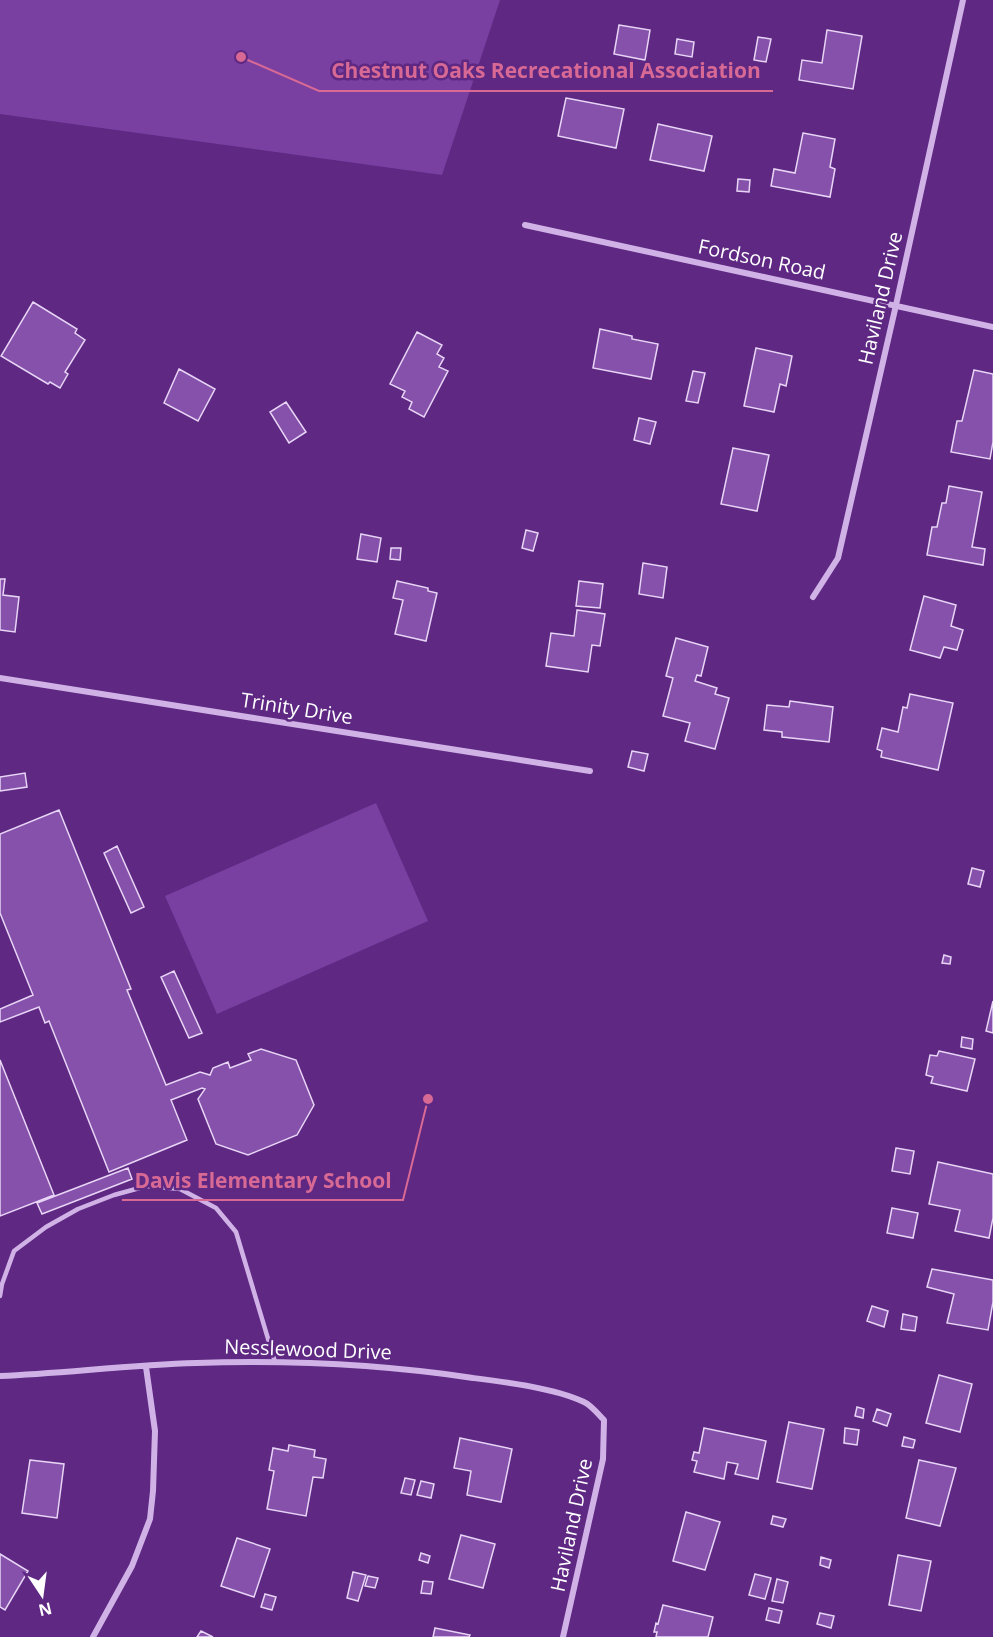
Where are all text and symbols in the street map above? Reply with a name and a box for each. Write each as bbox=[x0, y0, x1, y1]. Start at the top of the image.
callout: Chestnut Oaks Recrecational Association bbox=[319, 52, 773, 91]
text: Chestnut Oaks Recrecational Association bbox=[331, 56, 761, 84]
street label: Haviland Drive bbox=[852, 229, 908, 367]
street label: Fordson Road bbox=[696, 232, 828, 286]
street label: Trinity Drive bbox=[239, 686, 355, 730]
callout: Davis Elementary School bbox=[122, 1161, 403, 1200]
text: Davis Elementary School bbox=[134, 1166, 392, 1194]
street label: Nesslewood Drive bbox=[224, 1333, 392, 1365]
street label: Haviland Drive bbox=[544, 1456, 598, 1594]
north arrow bbox=[12, 1565, 72, 1625]
text: N bbox=[37, 1597, 54, 1622]

